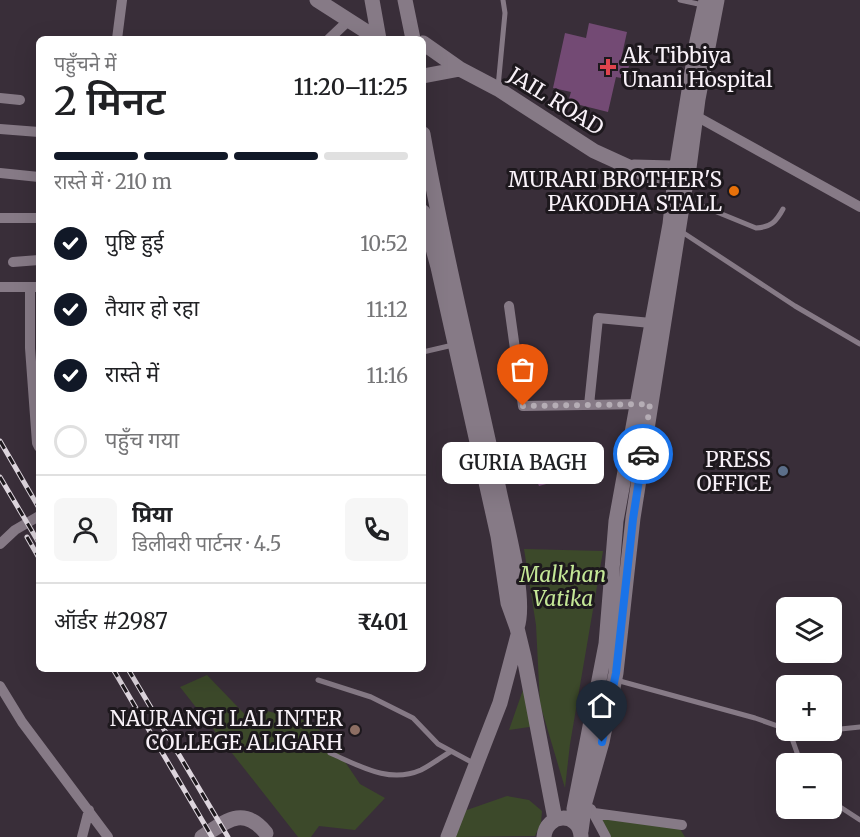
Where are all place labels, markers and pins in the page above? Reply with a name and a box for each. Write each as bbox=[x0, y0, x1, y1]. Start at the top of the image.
place label: Ak Tibbiya Unani Hospital bbox=[621, 42, 773, 93]
marker: Ak Tibbiya Unani Hospital bbox=[599, 58, 617, 76]
place label: MURARI BROTHER'S PAKODHA STALL bbox=[508, 166, 722, 217]
marker: MURARI BROTHER'S PAKODHA STALL bbox=[727, 184, 741, 198]
pin bbox=[497, 344, 548, 406]
callout: GURIA BAGH bbox=[442, 442, 604, 484]
place label: PRESS OFFICE bbox=[696, 446, 772, 497]
marker: PRESS OFFICE bbox=[776, 464, 790, 478]
pin bbox=[576, 680, 627, 742]
place label: NAURANGI LAL INTER COLLEGE ALIGARH bbox=[110, 705, 343, 756]
marker: NAURANGI LAL INTER COLLEGE ALIGARH bbox=[348, 723, 362, 737]

